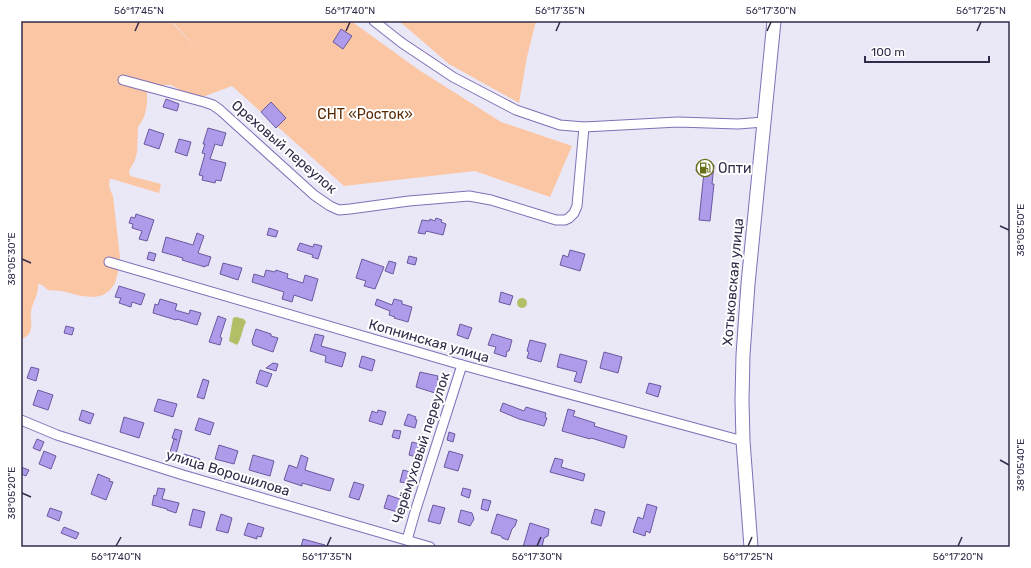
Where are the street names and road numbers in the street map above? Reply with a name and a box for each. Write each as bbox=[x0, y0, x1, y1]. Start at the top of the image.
street label: Ореховый переулок bbox=[228, 97, 340, 198]
street label: Хотьковская улица bbox=[719, 217, 747, 347]
street label: Копнинская улица bbox=[367, 316, 491, 366]
street label: Черёмуховый переулок bbox=[388, 369, 454, 526]
street label: улица Ворошилова bbox=[164, 446, 292, 500]

